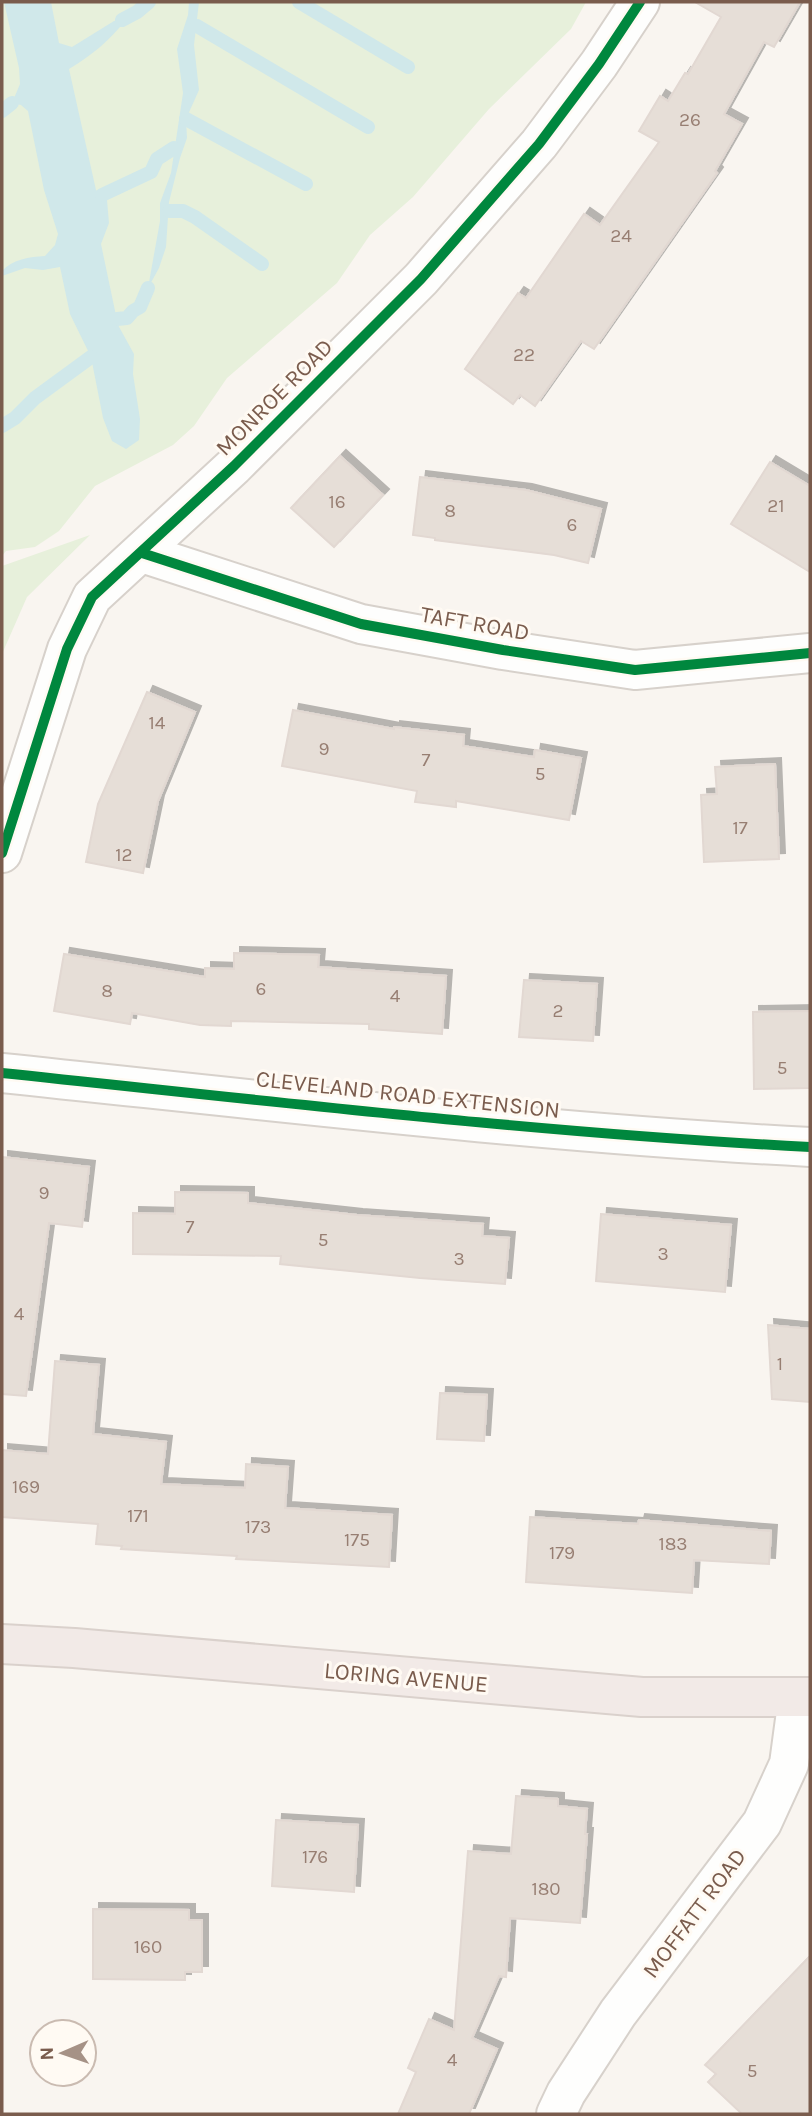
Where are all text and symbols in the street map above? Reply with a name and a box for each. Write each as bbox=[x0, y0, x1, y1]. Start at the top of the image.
house number: 26 bbox=[679, 109, 701, 131]
house number: 24 bbox=[610, 225, 632, 247]
street label: MONROE ROAD bbox=[210, 333, 339, 462]
house number: 22 bbox=[513, 344, 535, 366]
house number: 16 bbox=[328, 491, 346, 513]
house number: 21 bbox=[767, 495, 785, 517]
house number: 8 bbox=[444, 500, 456, 522]
house number: 6 bbox=[567, 514, 577, 536]
street label: TAFT ROAD bbox=[418, 601, 531, 646]
house number: 14 bbox=[149, 712, 166, 734]
house number: 9 bbox=[318, 738, 330, 760]
house number: 7 bbox=[422, 749, 431, 771]
house number: 5 bbox=[535, 763, 545, 785]
house number: 17 bbox=[732, 817, 748, 839]
house number: 12 bbox=[115, 844, 133, 866]
house number: 6 bbox=[256, 978, 266, 1000]
house number: 8 bbox=[101, 980, 113, 1002]
house number: 4 bbox=[390, 985, 401, 1007]
house number: 2 bbox=[552, 1000, 564, 1022]
house number: 5 bbox=[777, 1057, 787, 1079]
street label: CLEVELAND ROAD EXTENSION bbox=[255, 1065, 561, 1124]
house number: 9 bbox=[38, 1182, 50, 1204]
house number: 7 bbox=[186, 1216, 195, 1238]
house number: 5 bbox=[318, 1229, 328, 1251]
house number: 3 bbox=[657, 1243, 669, 1265]
house number: 3 bbox=[453, 1248, 465, 1270]
house number: 4 bbox=[14, 1303, 25, 1325]
house number: 1 bbox=[777, 1353, 783, 1375]
house number: 169 bbox=[12, 1476, 40, 1498]
house number: 171 bbox=[127, 1505, 149, 1527]
house number: 173 bbox=[245, 1516, 271, 1538]
house number: 175 bbox=[344, 1529, 370, 1551]
house number: 183 bbox=[658, 1533, 688, 1555]
house number: 179 bbox=[549, 1542, 575, 1564]
street label: LORING AVENUE bbox=[323, 1657, 489, 1698]
street label: MOFFATT ROAD bbox=[637, 1843, 752, 1983]
house number: 176 bbox=[302, 1846, 328, 1868]
house number: 180 bbox=[531, 1878, 561, 1900]
house number: 160 bbox=[134, 1936, 162, 1958]
north arrow bbox=[28, 2018, 98, 2088]
text: N bbox=[36, 2046, 58, 2061]
house number: 4 bbox=[447, 2049, 458, 2071]
house number: 5 bbox=[747, 2060, 757, 2082]

